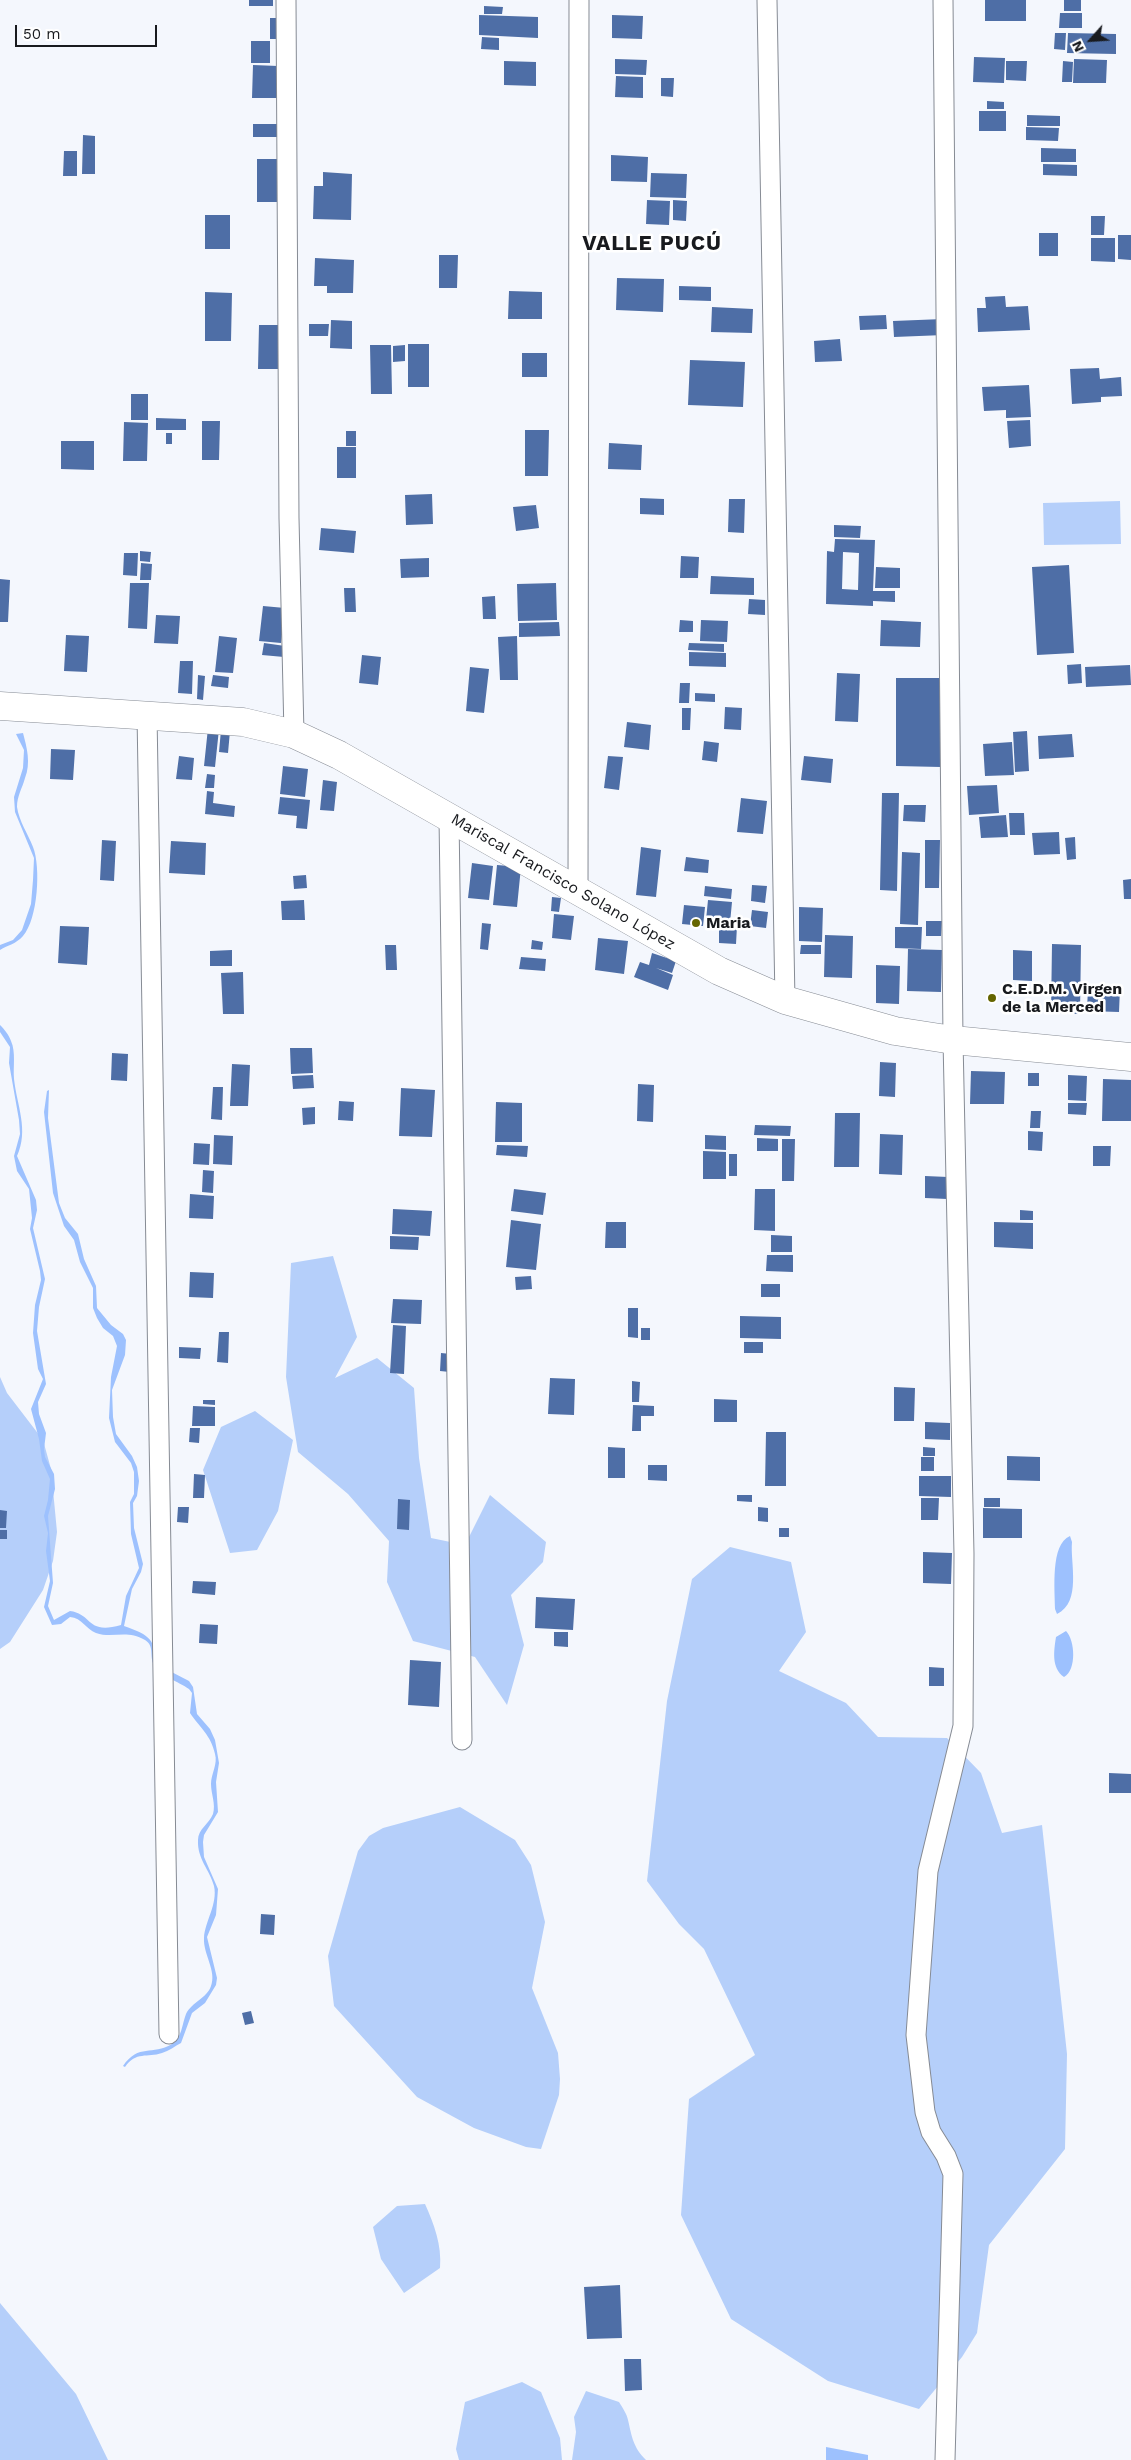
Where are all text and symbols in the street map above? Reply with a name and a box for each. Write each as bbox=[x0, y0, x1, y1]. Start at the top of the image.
scale bar bbox=[18, 15, 160, 47]
north arrow bbox=[1066, 15, 1116, 65]
text: 50 m bbox=[23, 25, 60, 43]
text: N bbox=[1068, 38, 1087, 55]
district label: VALLE PUCÚ bbox=[581, 231, 723, 257]
street label: Mariscal Francisco Solano López bbox=[447, 810, 679, 954]
place label: Maria bbox=[706, 913, 751, 933]
marker: Maria bbox=[690, 917, 702, 929]
place label: C.E.D.M. Virgen de la Merced bbox=[1002, 979, 1122, 1017]
marker: C.E.D.M. Virgen de la Merced bbox=[986, 992, 998, 1004]

